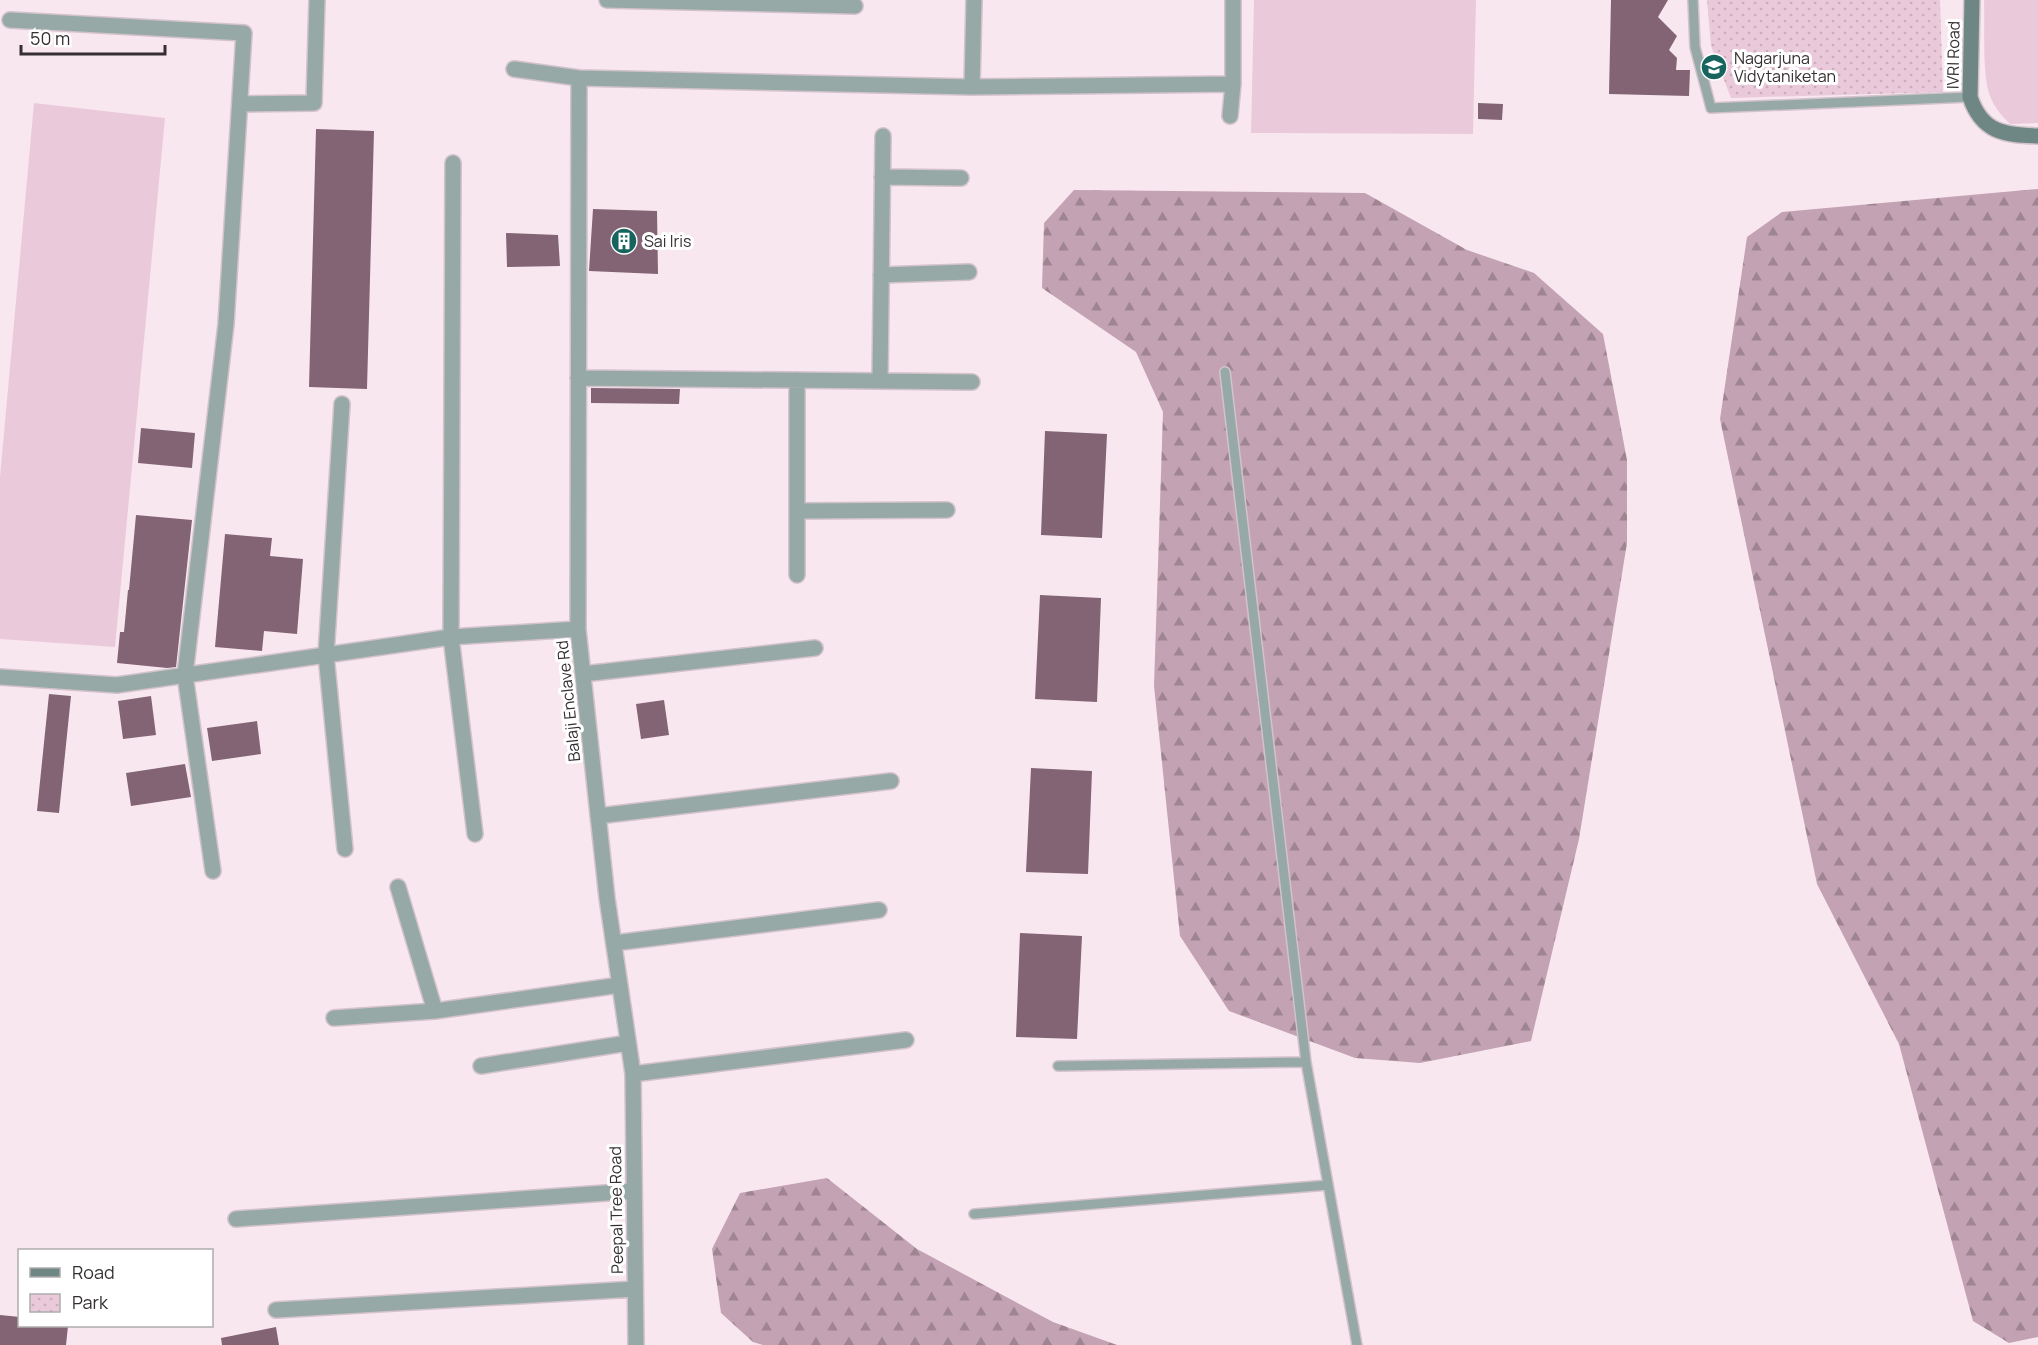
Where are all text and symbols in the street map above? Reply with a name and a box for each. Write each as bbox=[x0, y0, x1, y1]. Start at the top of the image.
scale bar bbox=[21, 18, 165, 56]
street label: IVRI Road bbox=[1941, 21, 1965, 89]
text: 50 m bbox=[30, 26, 70, 50]
place label: Nagarjuna Vidytaniketan bbox=[1734, 47, 1836, 87]
school or university icon: Nagarjuna Vidytaniketan bbox=[1699, 52, 1729, 82]
building icon: Sai Iris bbox=[609, 226, 639, 256]
place label: Sai Iris bbox=[644, 230, 691, 252]
street label: Balaji Enclave Rd bbox=[551, 639, 585, 763]
street label: Peepal Tree Road bbox=[604, 1146, 628, 1274]
legend bbox=[18, 1249, 213, 1327]
text: Road bbox=[72, 1260, 115, 1284]
text: Park bbox=[72, 1290, 109, 1314]

